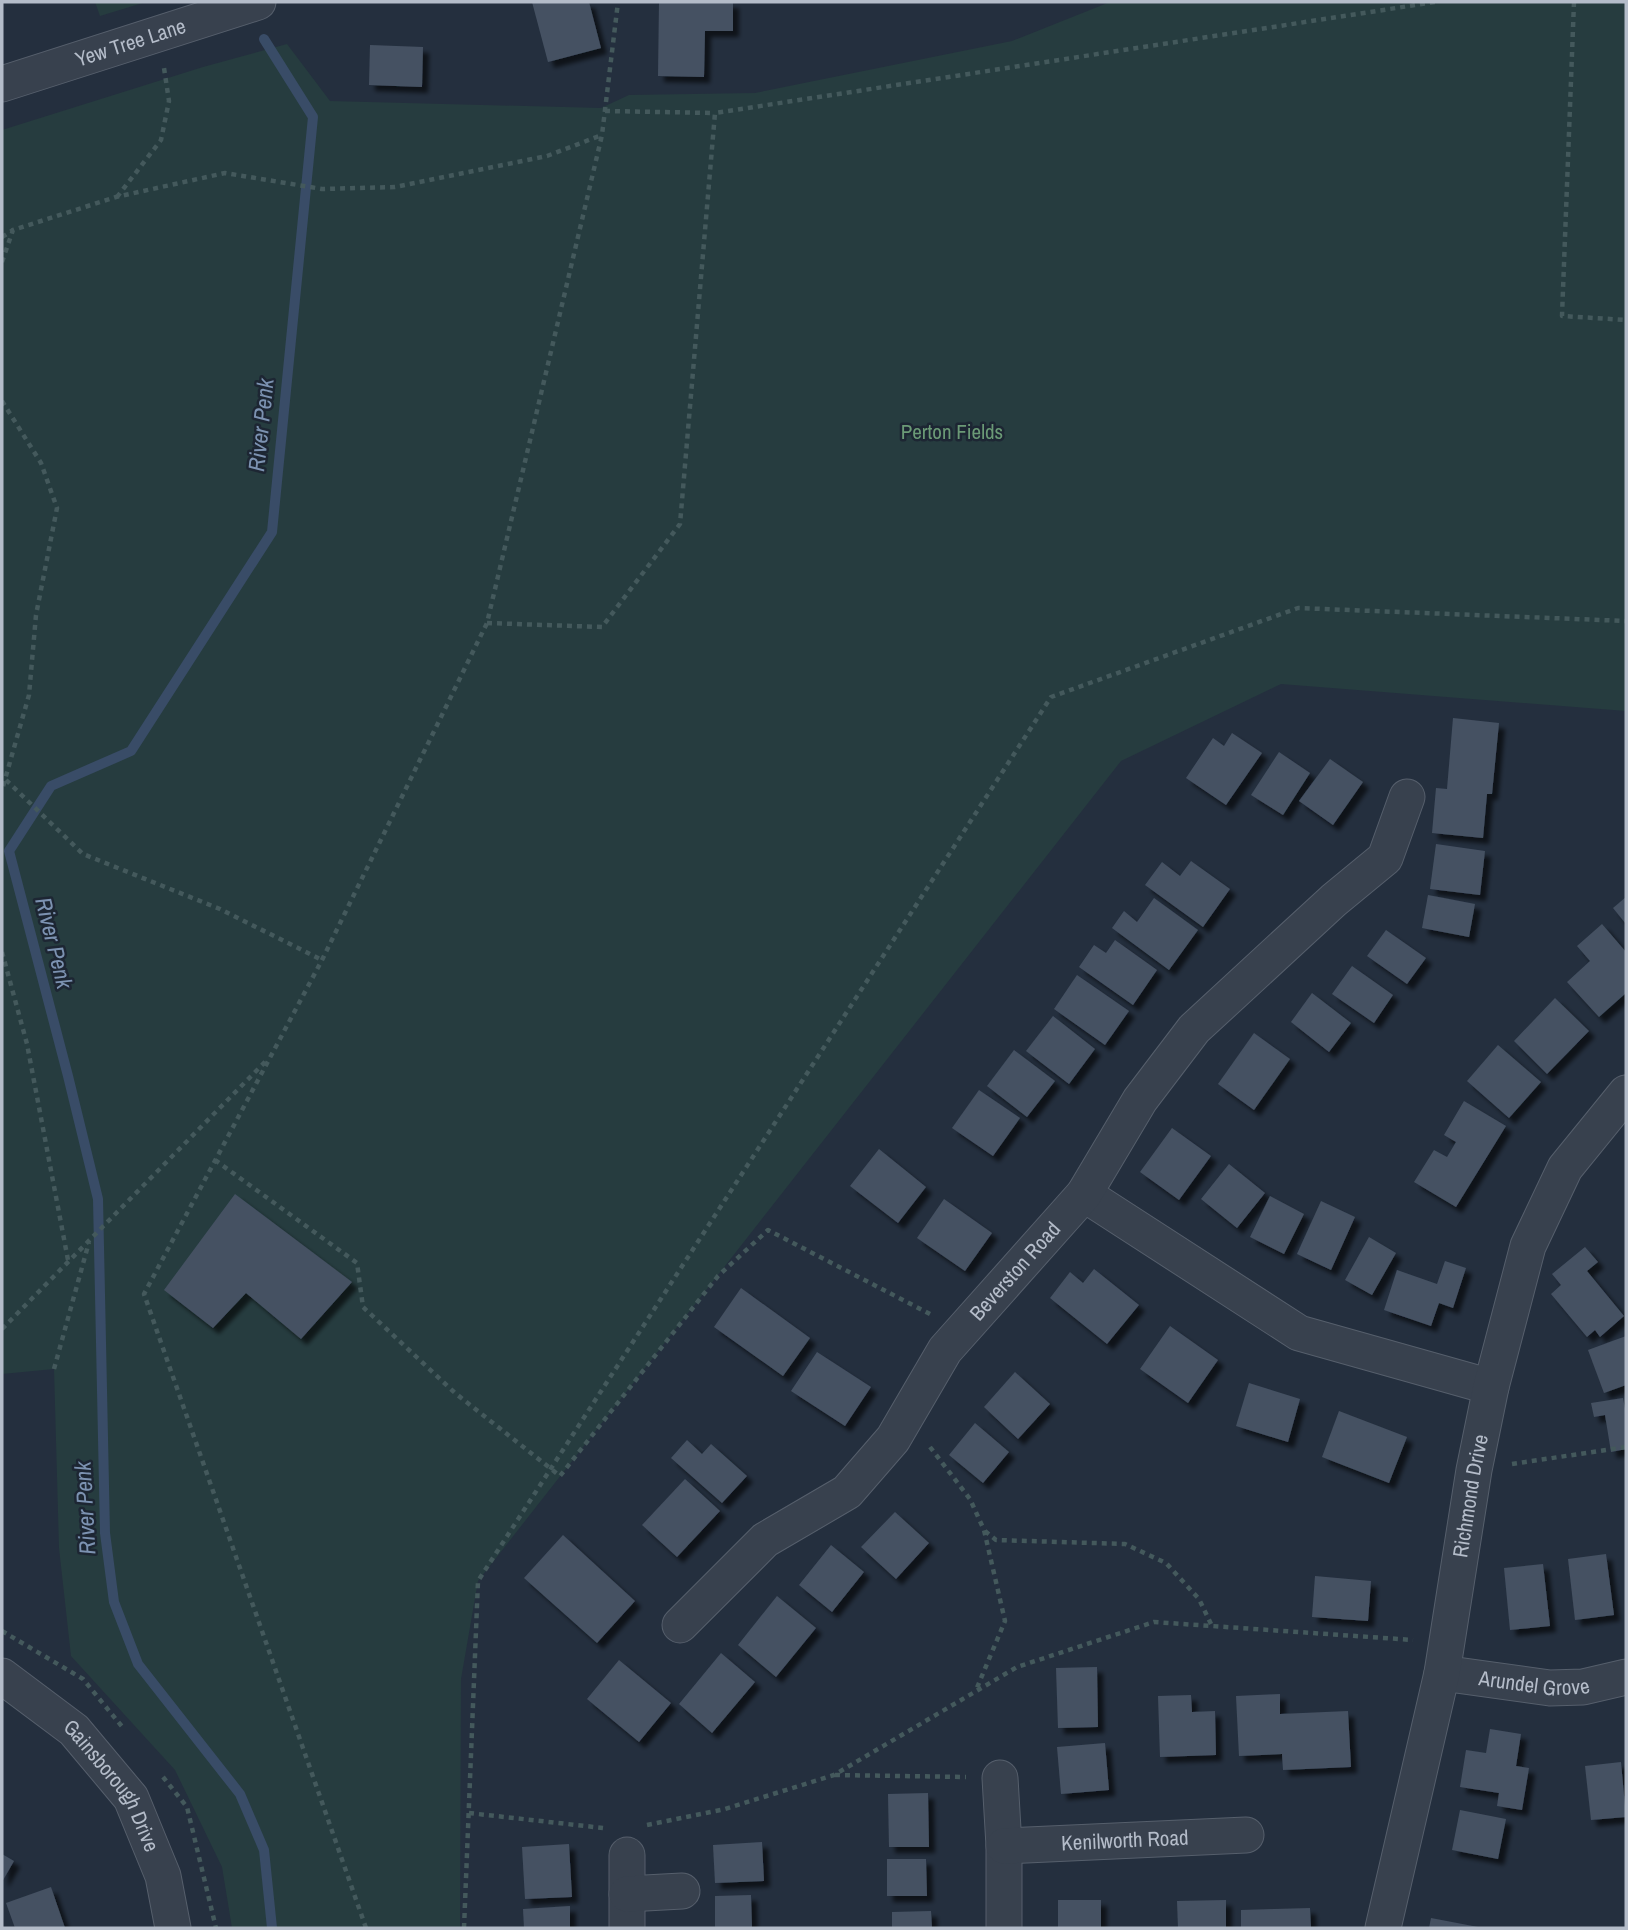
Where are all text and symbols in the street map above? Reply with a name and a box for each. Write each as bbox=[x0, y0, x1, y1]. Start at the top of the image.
street label: Yew Tree Lane bbox=[71, 11, 189, 74]
water label: River Penk bbox=[240, 375, 281, 473]
park label: Perton Fields bbox=[901, 417, 1003, 446]
water label: River Penk bbox=[28, 894, 81, 993]
street label: Beverston Road bbox=[963, 1215, 1067, 1327]
street label: Richmond Drive bbox=[1445, 1432, 1495, 1560]
water label: River Penk bbox=[66, 1459, 102, 1555]
street label: Arundel Grove bbox=[1476, 1663, 1592, 1703]
street label: Gainsborough Drive bbox=[58, 1712, 166, 1856]
street label: Kenilworth Road bbox=[1061, 1823, 1189, 1857]

